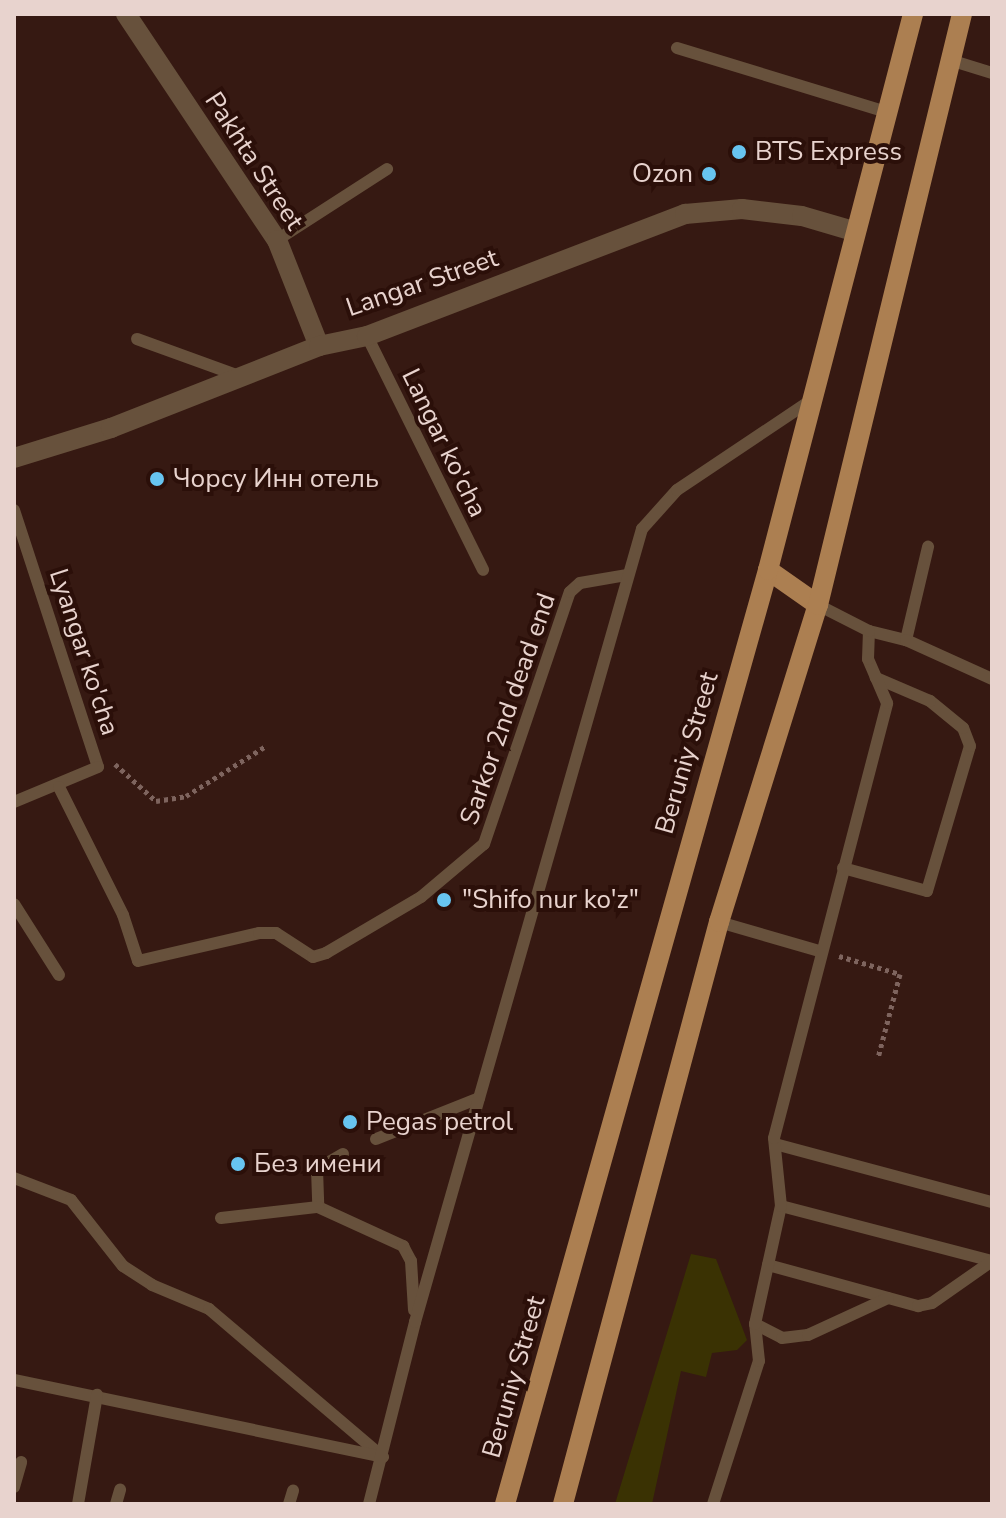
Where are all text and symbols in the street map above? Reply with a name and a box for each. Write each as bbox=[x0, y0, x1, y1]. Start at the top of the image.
street label: Pakhta Street bbox=[198, 86, 310, 236]
place label: BTS Express bbox=[755, 136, 902, 168]
marker: BTS Express bbox=[730, 143, 748, 161]
place label: Ozon bbox=[632, 158, 693, 190]
marker: Ozon bbox=[700, 165, 718, 183]
street label: Langar Street bbox=[342, 242, 502, 324]
street label: Langar ko'cha bbox=[395, 364, 493, 522]
place label: Чорсу Инн отель bbox=[173, 463, 379, 495]
marker: Чорсу Инн отель bbox=[148, 470, 166, 488]
street label: Lyangar ko'cha bbox=[42, 565, 126, 739]
street label: Sarkor 2nd dead end bbox=[454, 589, 562, 829]
street label: Beruniy Street bbox=[649, 668, 725, 838]
place label: "Shifo nur ko'z" bbox=[462, 884, 639, 916]
marker: "Shifo nur ko'z" bbox=[433, 889, 455, 911]
place label: Pegas petrol bbox=[366, 1106, 513, 1138]
marker: Pegas petrol bbox=[341, 1113, 359, 1131]
place label: Без имени bbox=[254, 1148, 382, 1180]
marker: Без имени bbox=[229, 1155, 247, 1173]
street label: Beruniy Street bbox=[476, 1292, 552, 1462]

